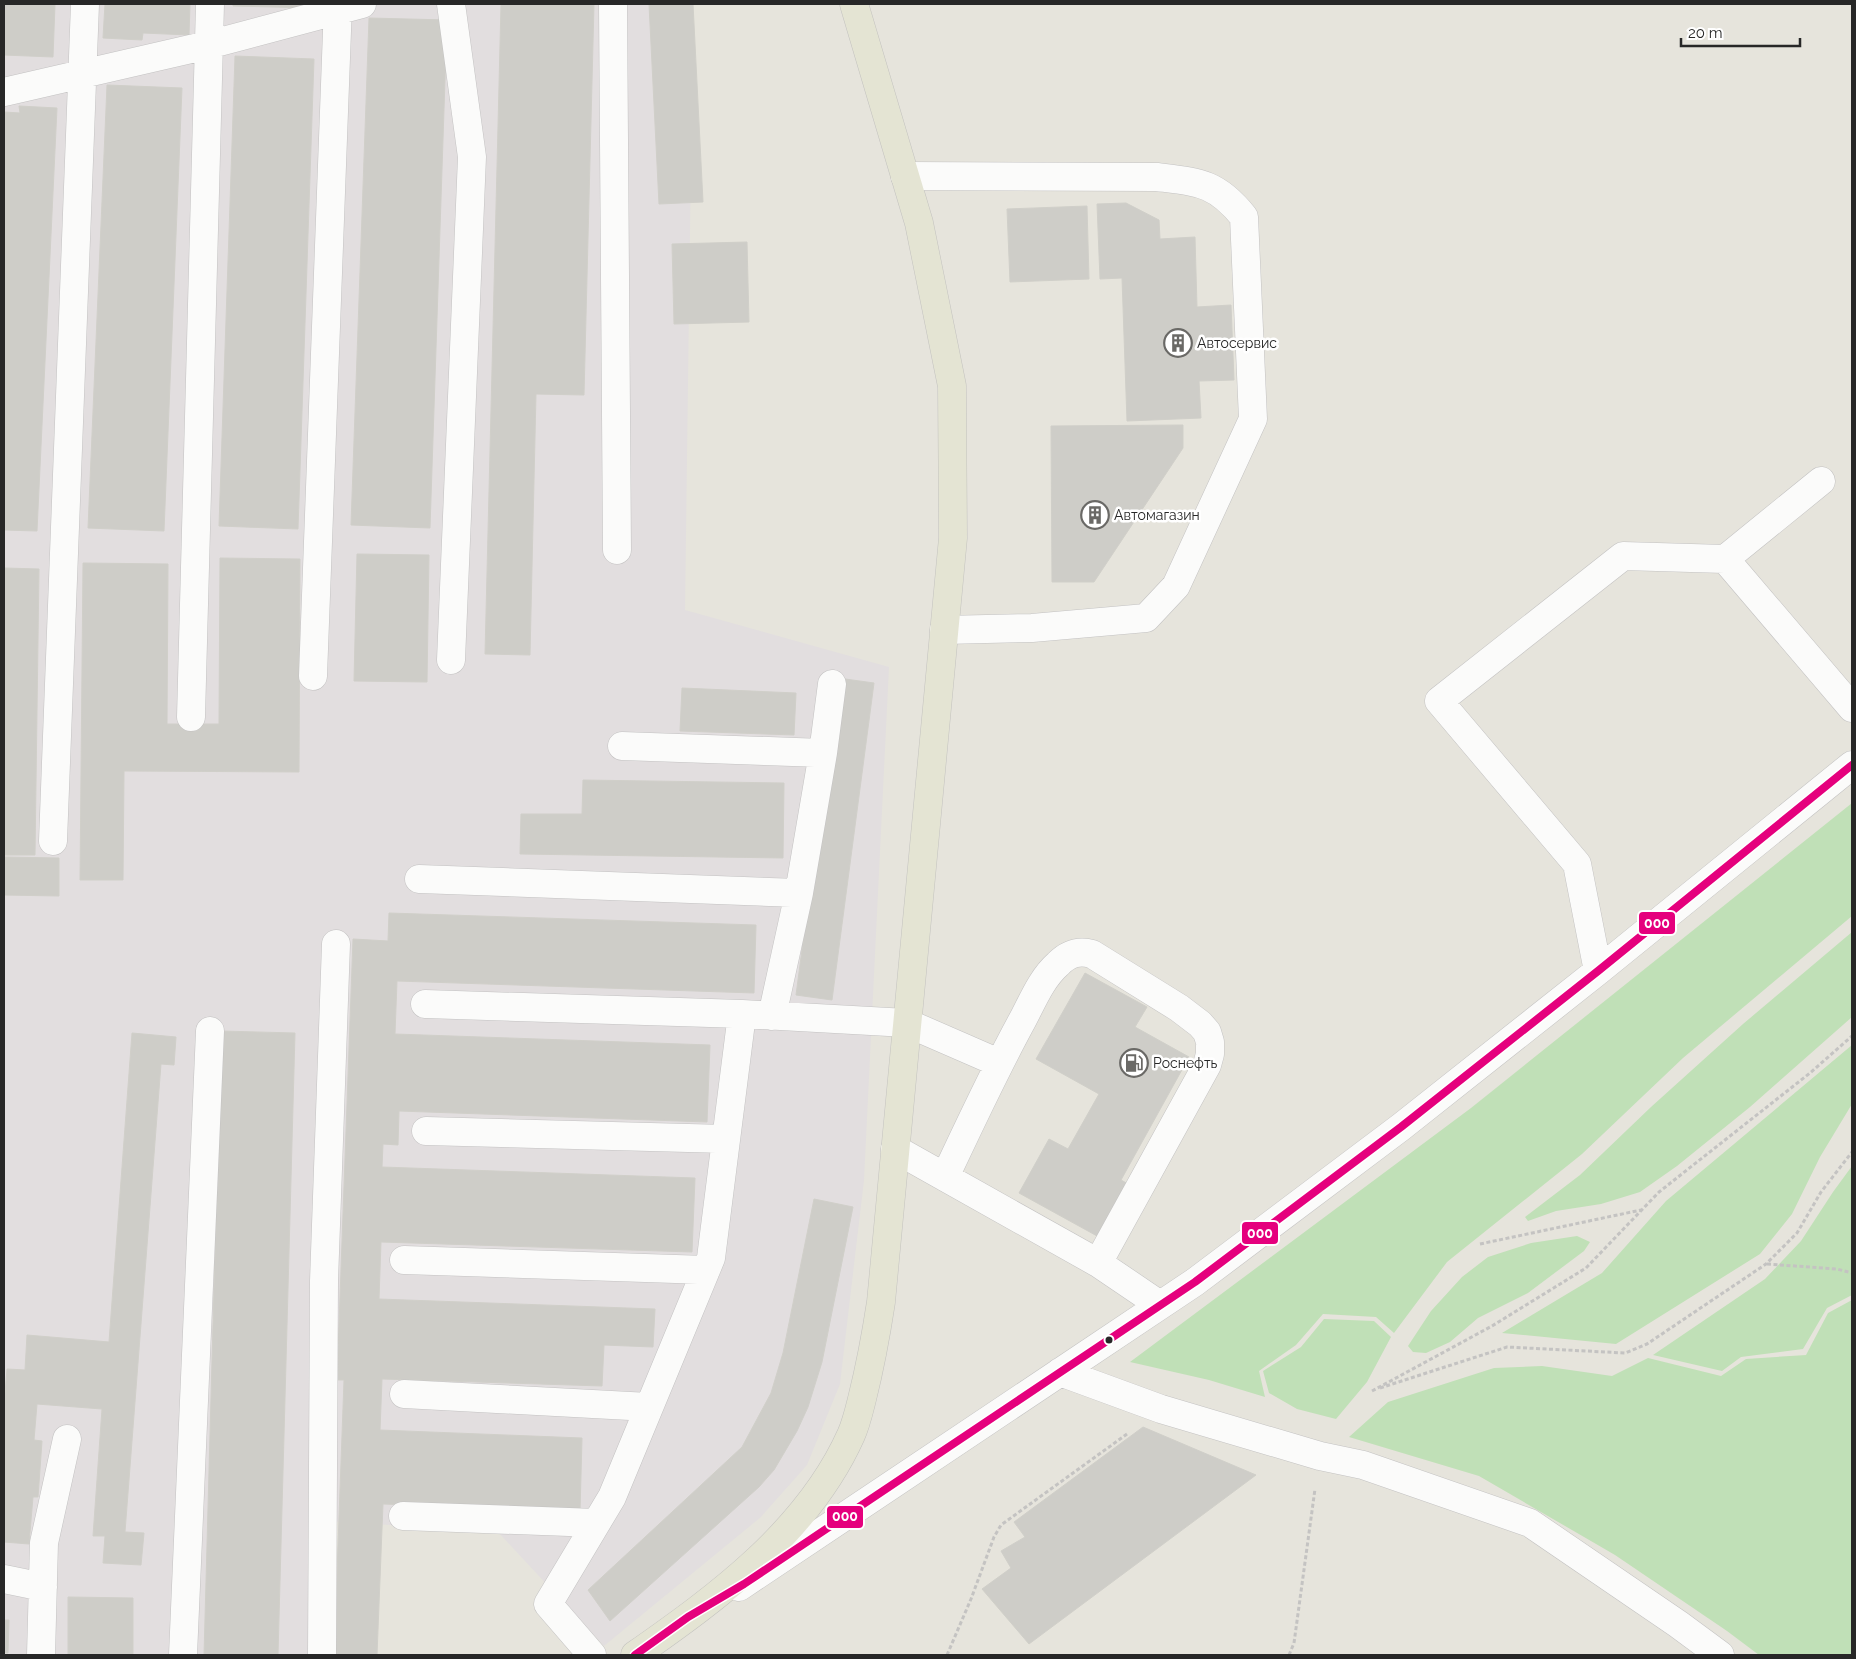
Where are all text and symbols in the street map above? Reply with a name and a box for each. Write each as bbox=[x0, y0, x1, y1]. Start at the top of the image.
scale bar bbox=[1681, 15, 1800, 47]
text: 20 m bbox=[1688, 24, 1723, 42]
building icon: Автосервис bbox=[1163, 328, 1193, 358]
place label: Автосервис bbox=[1197, 335, 1277, 351]
building icon: Автомагазин bbox=[1080, 500, 1110, 530]
place label: Автомагазин bbox=[1114, 507, 1200, 523]
line badge: 000 bbox=[1638, 911, 1676, 935]
text: 000 bbox=[1644, 915, 1670, 931]
fuel station icon: Роснефть bbox=[1119, 1048, 1149, 1078]
place label: Роснефть bbox=[1153, 1055, 1218, 1071]
line badge: 000 bbox=[1241, 1221, 1279, 1245]
text: 000 bbox=[1247, 1225, 1273, 1241]
unlabelled marker bbox=[1104, 1335, 1114, 1345]
line badge: 000 bbox=[826, 1505, 864, 1529]
text: 000 bbox=[832, 1508, 858, 1524]

